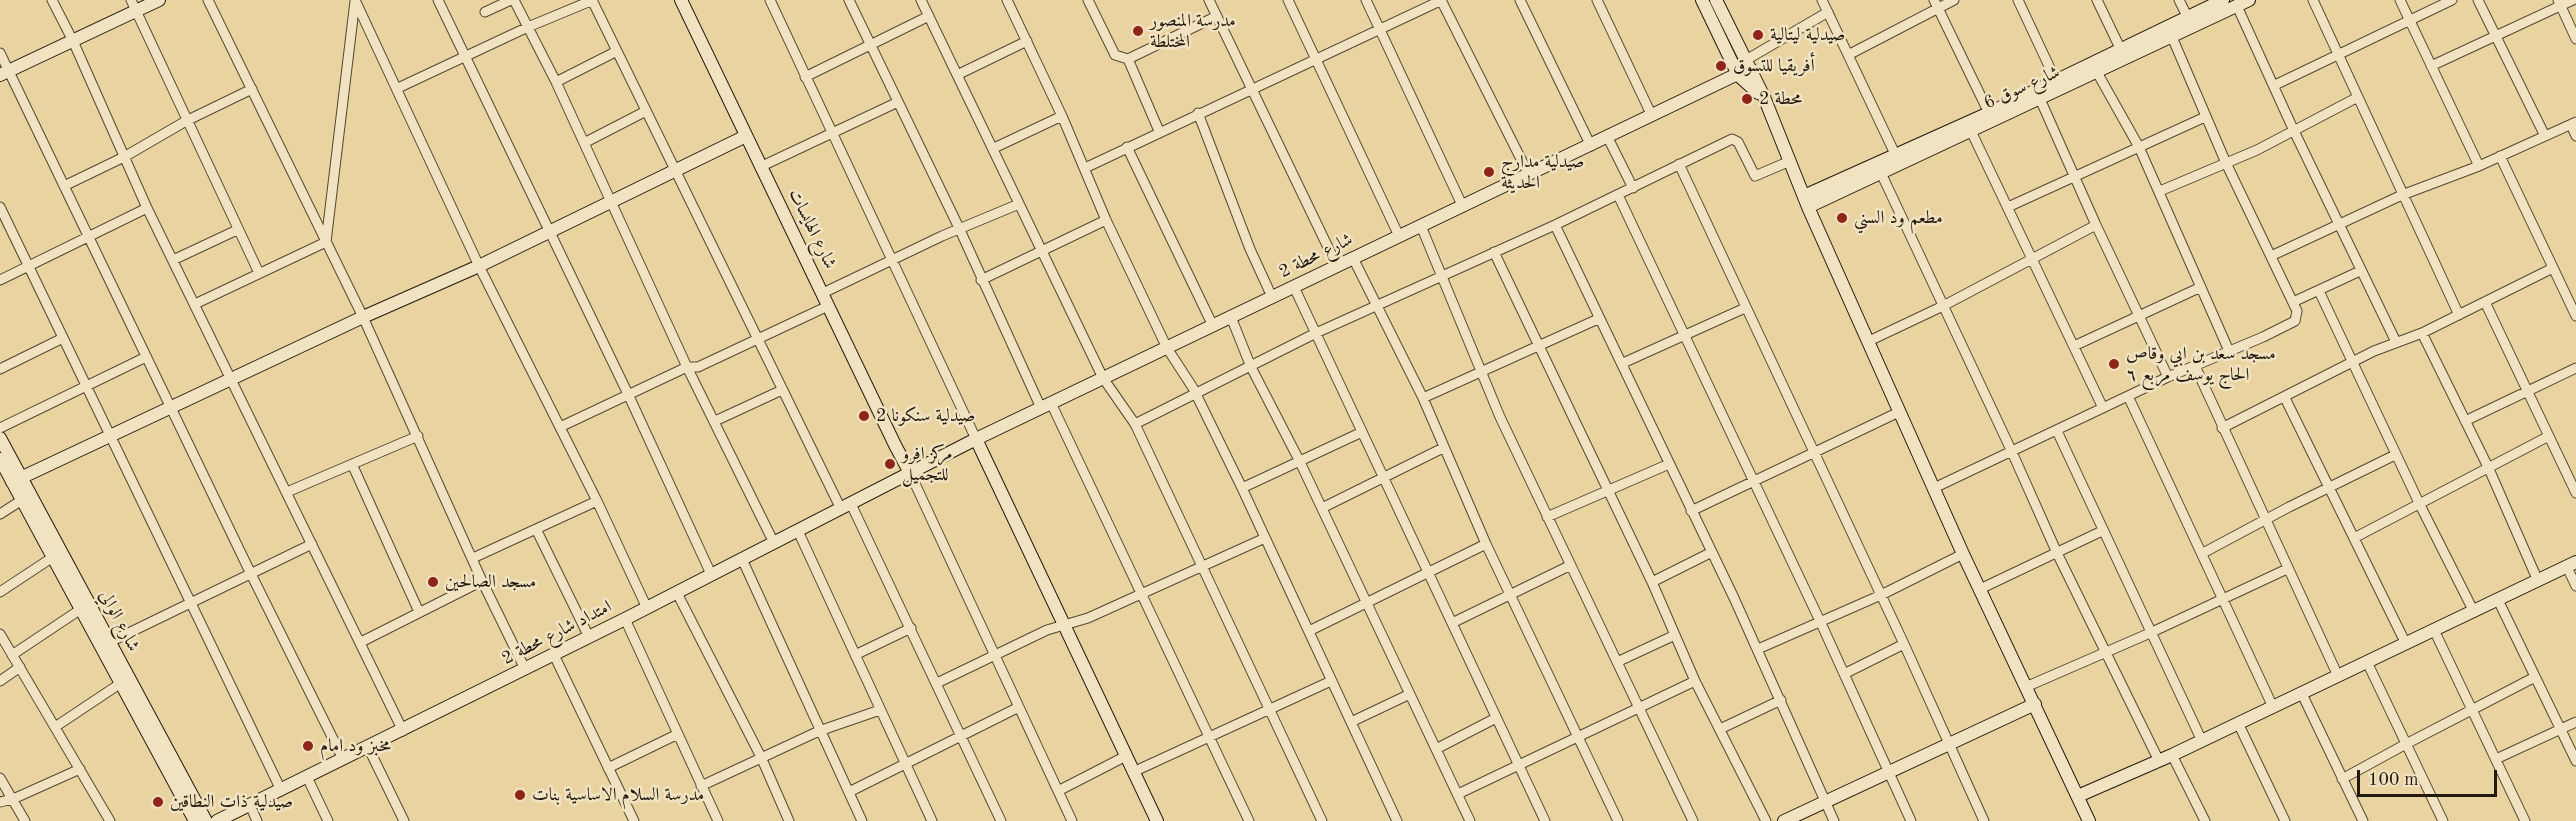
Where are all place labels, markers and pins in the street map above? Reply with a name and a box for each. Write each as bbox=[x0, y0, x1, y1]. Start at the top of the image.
place label: مدرسة المنصور المختلطة bbox=[1150, 10, 1236, 52]
marker: مدرسة المنصور المختلطة bbox=[1131, 24, 1145, 38]
place label: صيدلية ليتالية bbox=[1770, 24, 1845, 46]
marker: صيدلية ليتالية bbox=[1751, 28, 1765, 42]
place label: أفريقيا للتسوق bbox=[1733, 55, 1815, 77]
marker: أفريقيا للتسوق bbox=[1714, 59, 1728, 73]
place label: محطة 2 bbox=[1759, 88, 1802, 110]
marker: محطة 2 bbox=[1740, 92, 1754, 106]
place label: صيدلية مدارج الحديثة bbox=[1501, 151, 1584, 194]
marker: صيدلية مدارج الحديثة bbox=[1482, 165, 1496, 179]
place label: مطعم ود السني bbox=[1854, 207, 1943, 229]
marker: مطعم ود السني bbox=[1835, 211, 1849, 225]
place label: مسجد سعد بن ابي وقاص الحاج يوسف مربع ٦ bbox=[2126, 343, 2276, 386]
marker: مسجد سعد بن ابي وقاص الحاج يوسف مربع ٦ bbox=[2107, 357, 2121, 371]
place label: صيدلية سنكونا 2 bbox=[876, 405, 975, 427]
marker: صيدلية سنكونا 2 bbox=[857, 409, 871, 423]
place label: مركز افرو للتجميل bbox=[902, 443, 953, 486]
marker: مركز افرو للتجميل bbox=[883, 457, 897, 471]
place label: مسجد الصالحين bbox=[445, 571, 536, 593]
marker: مسجد الصالحين bbox=[426, 575, 440, 589]
place label: مخبز ود امام bbox=[320, 735, 391, 757]
marker: مخبز ود امام bbox=[301, 739, 315, 753]
place label: مدرسة السلام الاساسية بنات bbox=[532, 784, 704, 806]
marker: مدرسة السلام الاساسية بنات bbox=[513, 788, 527, 802]
place label: صيدلية ذات النطاقين bbox=[170, 791, 293, 813]
marker: صيدلية ذات النطاقين bbox=[151, 795, 165, 809]

